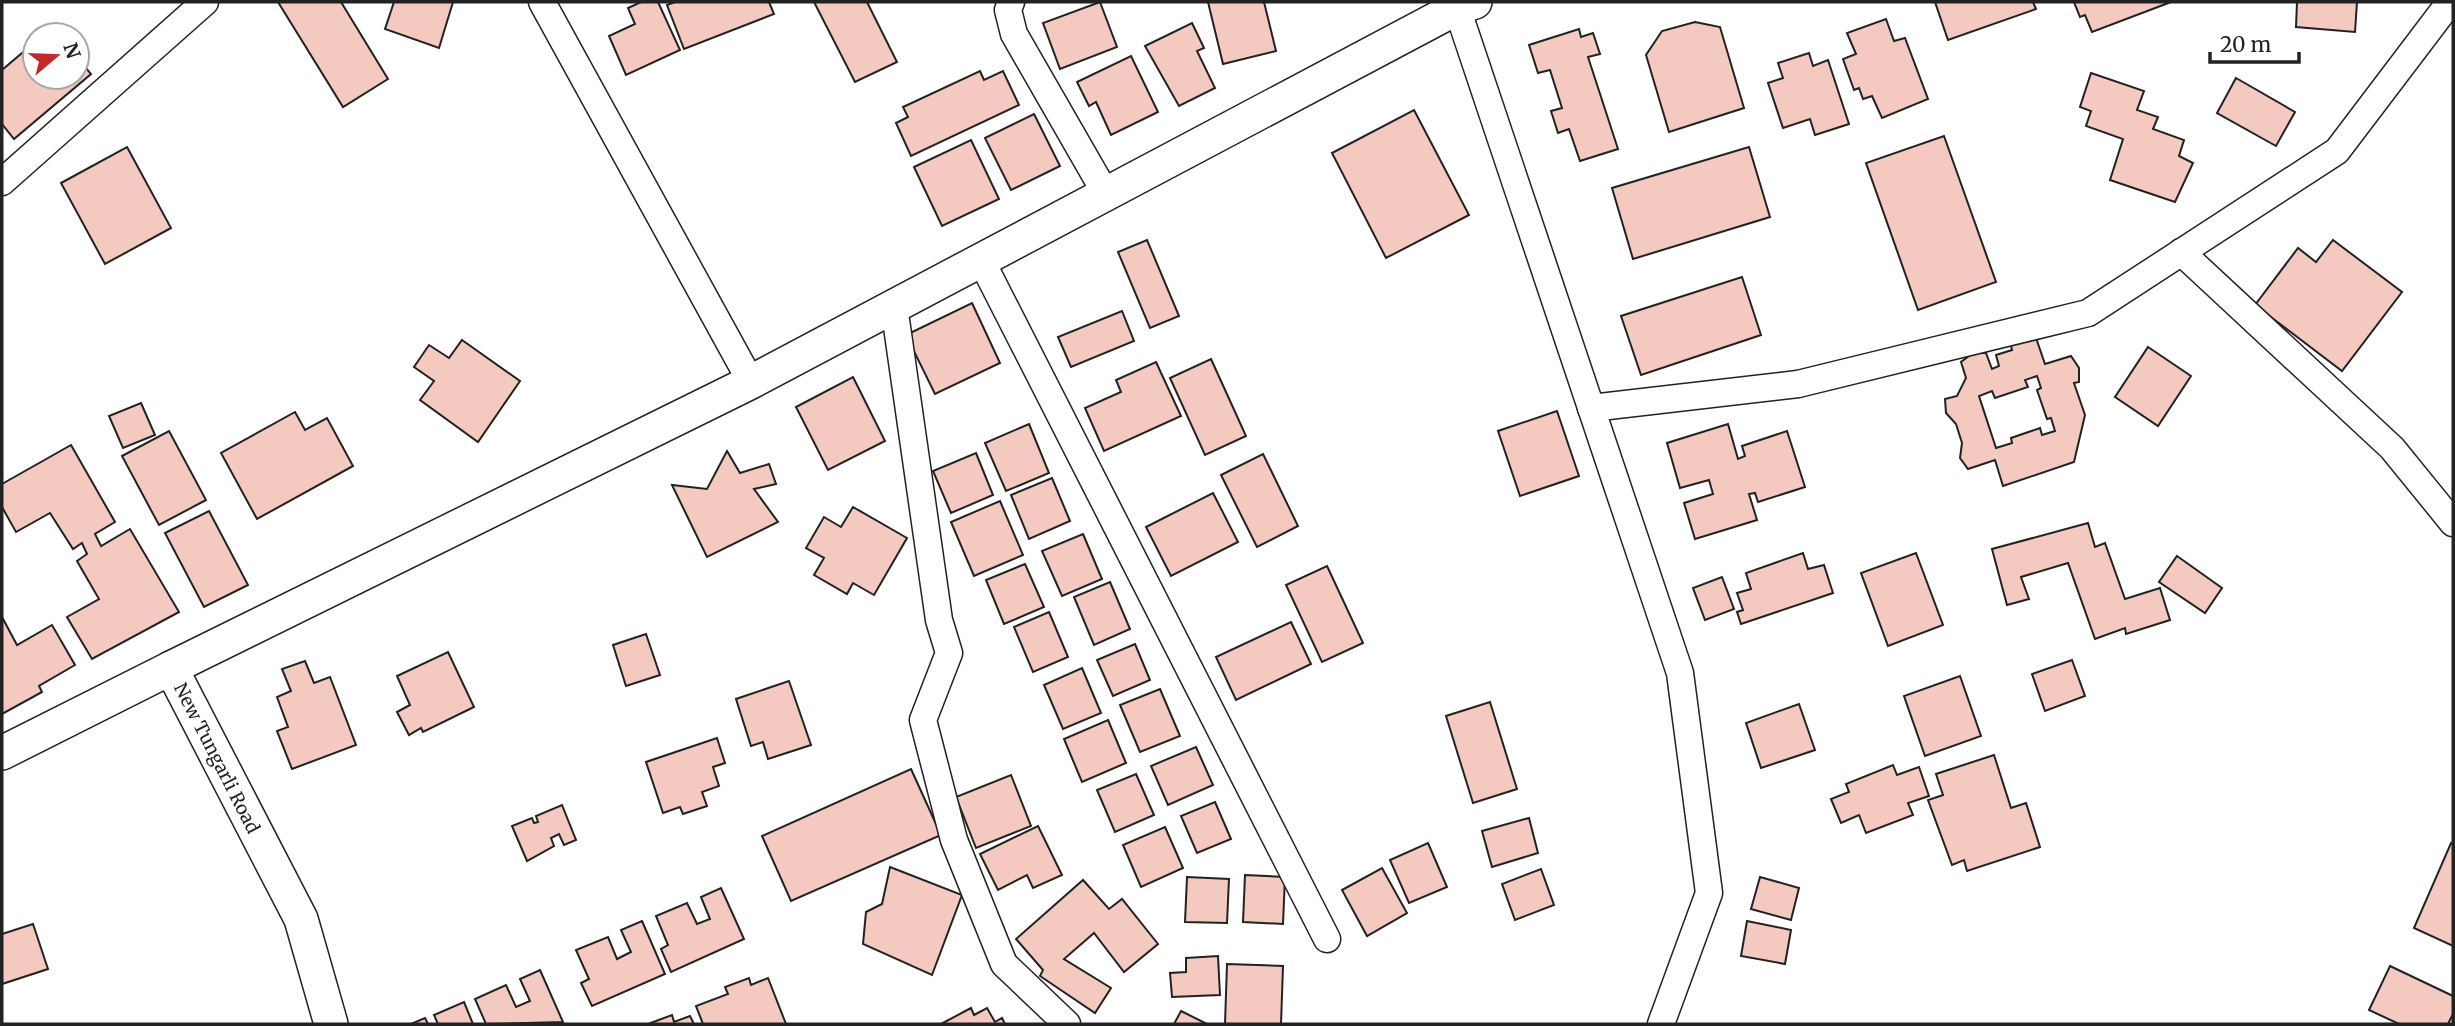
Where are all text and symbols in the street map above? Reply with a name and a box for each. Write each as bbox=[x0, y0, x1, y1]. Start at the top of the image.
north arrow bbox=[21, 21, 91, 91]
scale bar bbox=[2210, 21, 2299, 65]
text: 20 m bbox=[2220, 31, 2272, 58]
text: N bbox=[58, 39, 86, 61]
street label: New Tungarli Road bbox=[169, 679, 265, 837]

